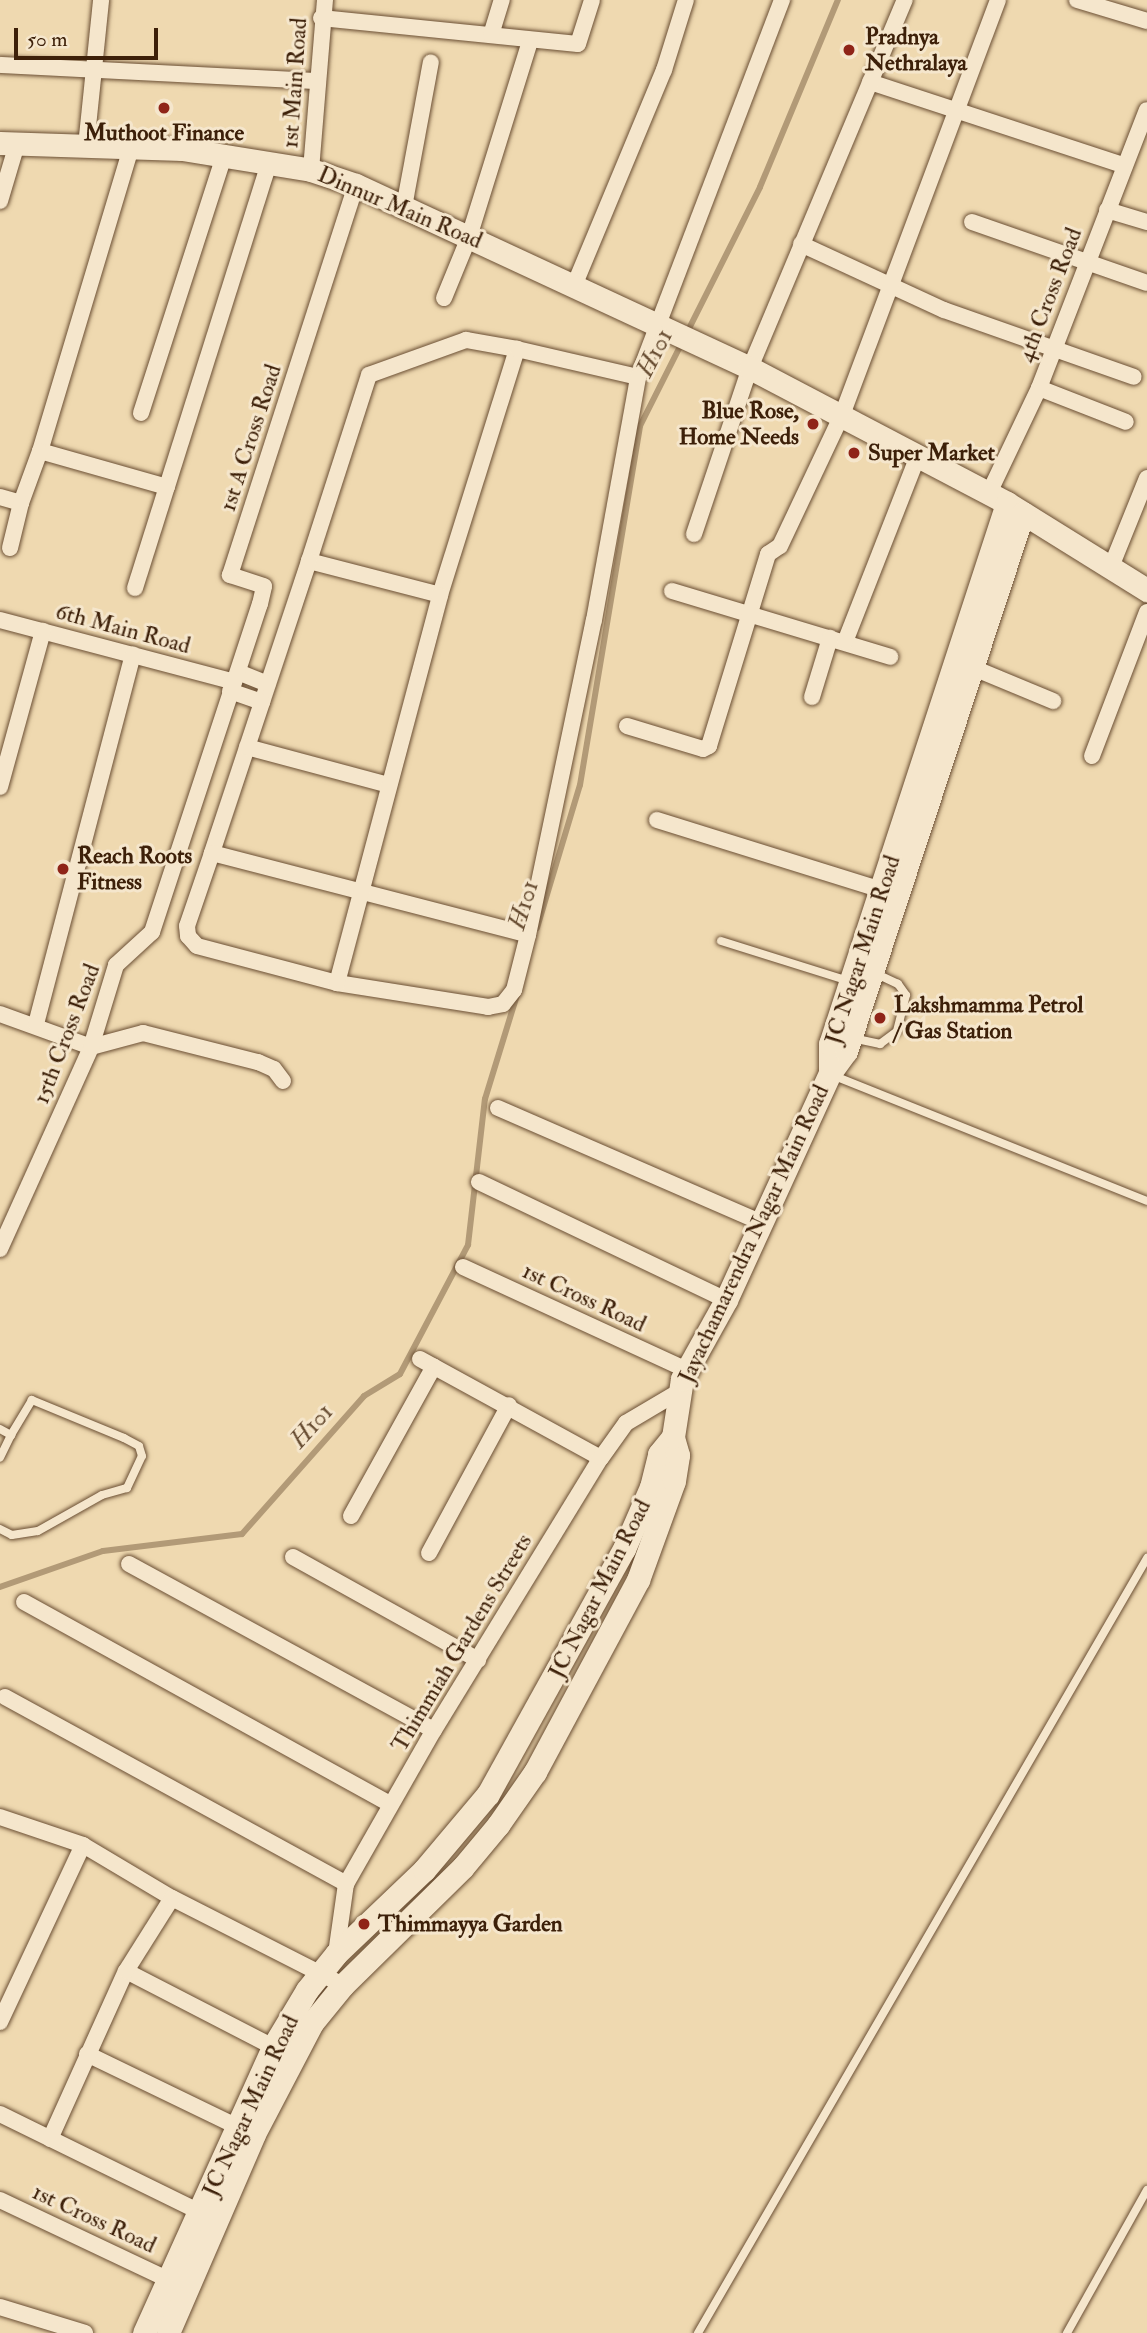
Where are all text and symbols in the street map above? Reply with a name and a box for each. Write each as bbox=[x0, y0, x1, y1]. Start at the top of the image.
scale bar bbox=[18, 14, 161, 58]
street label: 1st Main Road bbox=[277, 17, 313, 149]
place label: Pradnya Nethralaya bbox=[865, 23, 967, 77]
text: 50 m bbox=[27, 26, 68, 53]
marker: Pradnya Nethralaya bbox=[839, 40, 859, 60]
marker: Muthoot Finance bbox=[156, 100, 172, 116]
place label: Muthoot Finance bbox=[84, 119, 244, 147]
street label: Dinnur Main Road bbox=[314, 161, 486, 255]
street label: 4th Cross Road bbox=[1012, 224, 1088, 366]
water label: H101 bbox=[631, 324, 679, 382]
street label: 1st A Cross Road bbox=[214, 361, 288, 515]
place label: Blue Rose, Home Needs bbox=[679, 397, 799, 451]
marker: Blue Rose, Home Needs bbox=[805, 416, 821, 432]
place label: Super Market bbox=[868, 439, 995, 467]
marker: Super Market bbox=[846, 445, 862, 461]
street label: 6th Main Road bbox=[53, 598, 193, 660]
place label: Reach Roots Fitness bbox=[77, 842, 192, 896]
street label: JC Nagar Main Road bbox=[819, 852, 907, 1048]
marker: Reach Roots Fitness bbox=[55, 861, 71, 877]
water label: H101 bbox=[503, 877, 545, 933]
street label: 15th Cross Road bbox=[28, 960, 106, 1108]
place label: Lakshmamma Petrol / Gas Station bbox=[894, 991, 1083, 1045]
marker: Lakshmamma Petrol / Gas Station bbox=[872, 1010, 888, 1026]
street label: Jayachamarendra Nagar Main Road bbox=[673, 1080, 835, 1388]
street label: 1st Cross Road bbox=[518, 1257, 650, 1339]
water label: H101 bbox=[285, 1398, 339, 1454]
street label: JC Nagar Main Road bbox=[543, 1495, 657, 1683]
street label: Thimmiah Gardens Streets bbox=[386, 1529, 538, 1757]
place label: Thimmayya Garden bbox=[378, 1910, 563, 1938]
marker: Thimmayya Garden bbox=[356, 1916, 372, 1932]
street label: JC Nagar Main Road bbox=[197, 2011, 305, 2201]
street label: 1st Cross Road bbox=[28, 2178, 160, 2260]

